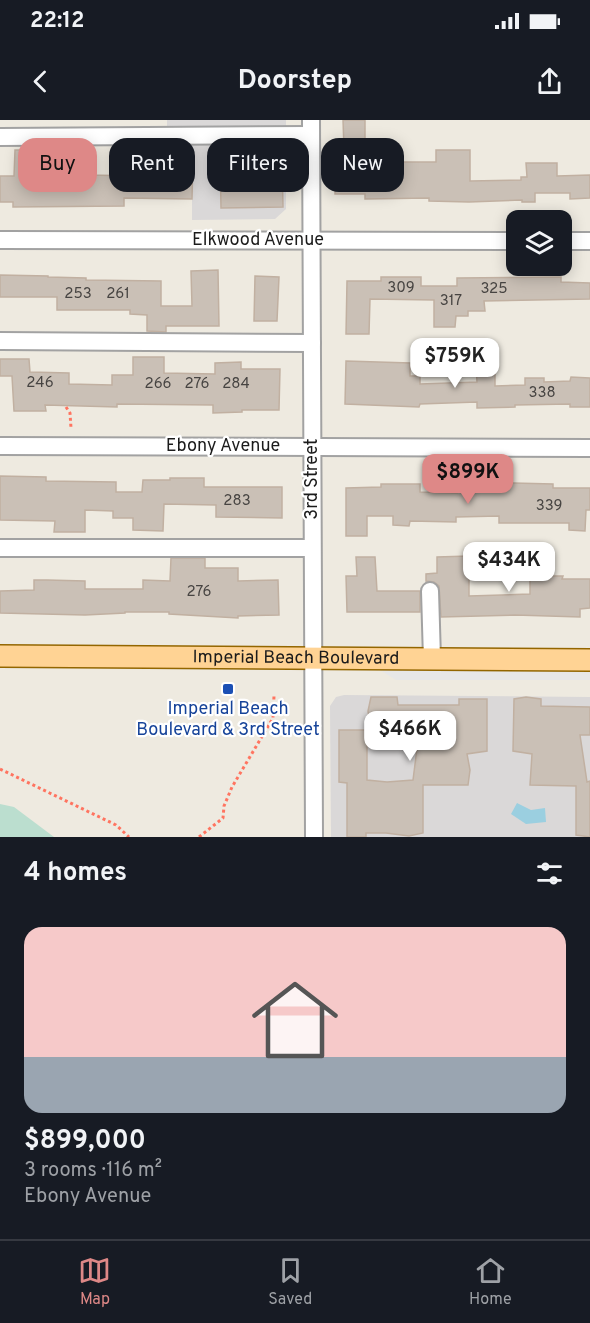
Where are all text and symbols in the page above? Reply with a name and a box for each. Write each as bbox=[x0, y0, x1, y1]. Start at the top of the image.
text: 22:12 bbox=[30, 8, 85, 35]
text: Doorstep bbox=[238, 64, 352, 98]
icon: back bbox=[24, 65, 57, 98]
icon: share bbox=[533, 65, 566, 98]
chip: Buy bbox=[18, 138, 97, 192]
chip: Rent bbox=[109, 138, 195, 192]
chip: Filters bbox=[207, 138, 309, 192]
chip: New bbox=[321, 138, 404, 192]
map controls bbox=[506, 210, 572, 276]
button: layers bbox=[506, 210, 572, 276]
street label: Elkwood Avenue bbox=[192, 229, 324, 252]
house number: 309 bbox=[387, 279, 415, 298]
house number: 325 bbox=[480, 280, 508, 299]
house number: 253 bbox=[64, 285, 92, 304]
house number: 261 bbox=[106, 285, 130, 304]
house number: 317 bbox=[440, 292, 462, 311]
pin: $759K bbox=[413, 338, 497, 389]
text: $759K bbox=[424, 344, 486, 370]
house number: 246 bbox=[26, 374, 54, 393]
house number: 266 bbox=[144, 375, 172, 394]
house number: 276 bbox=[184, 375, 210, 394]
house number: 284 bbox=[222, 375, 250, 394]
house number: 338 bbox=[528, 384, 556, 403]
street label: Ebony Avenue bbox=[166, 435, 280, 458]
street label: 3rd Street bbox=[301, 438, 324, 520]
pin: $899K bbox=[426, 454, 510, 505]
text: $899K bbox=[436, 460, 500, 486]
house number: 283 bbox=[223, 492, 251, 511]
house number: 339 bbox=[536, 497, 562, 516]
pin: $434K bbox=[467, 542, 551, 593]
text: $434K bbox=[477, 548, 541, 574]
house number: 276 bbox=[186, 583, 212, 602]
street label: Imperial Beach Boulevard bbox=[192, 646, 400, 670]
marker: Imperial Beach Boulevard & 3rd Street bbox=[221, 682, 235, 696]
place label: Imperial Beach Boulevard & 3rd Street bbox=[136, 698, 320, 742]
pin: $466K bbox=[368, 711, 452, 762]
text: $466K bbox=[378, 717, 442, 743]
text: 4 homes bbox=[24, 857, 127, 890]
icon: filters bbox=[533, 857, 566, 890]
icon: home bbox=[241, 966, 349, 1074]
text: $899,000 bbox=[24, 1125, 146, 1158]
text: 3 rooms · 116 m² bbox=[24, 1158, 162, 1184]
text: Ebony Avenue bbox=[24, 1184, 151, 1210]
tab: Map bbox=[78, 1254, 111, 1310]
tab: Saved bbox=[268, 1254, 312, 1310]
tab: Home bbox=[469, 1254, 512, 1310]

